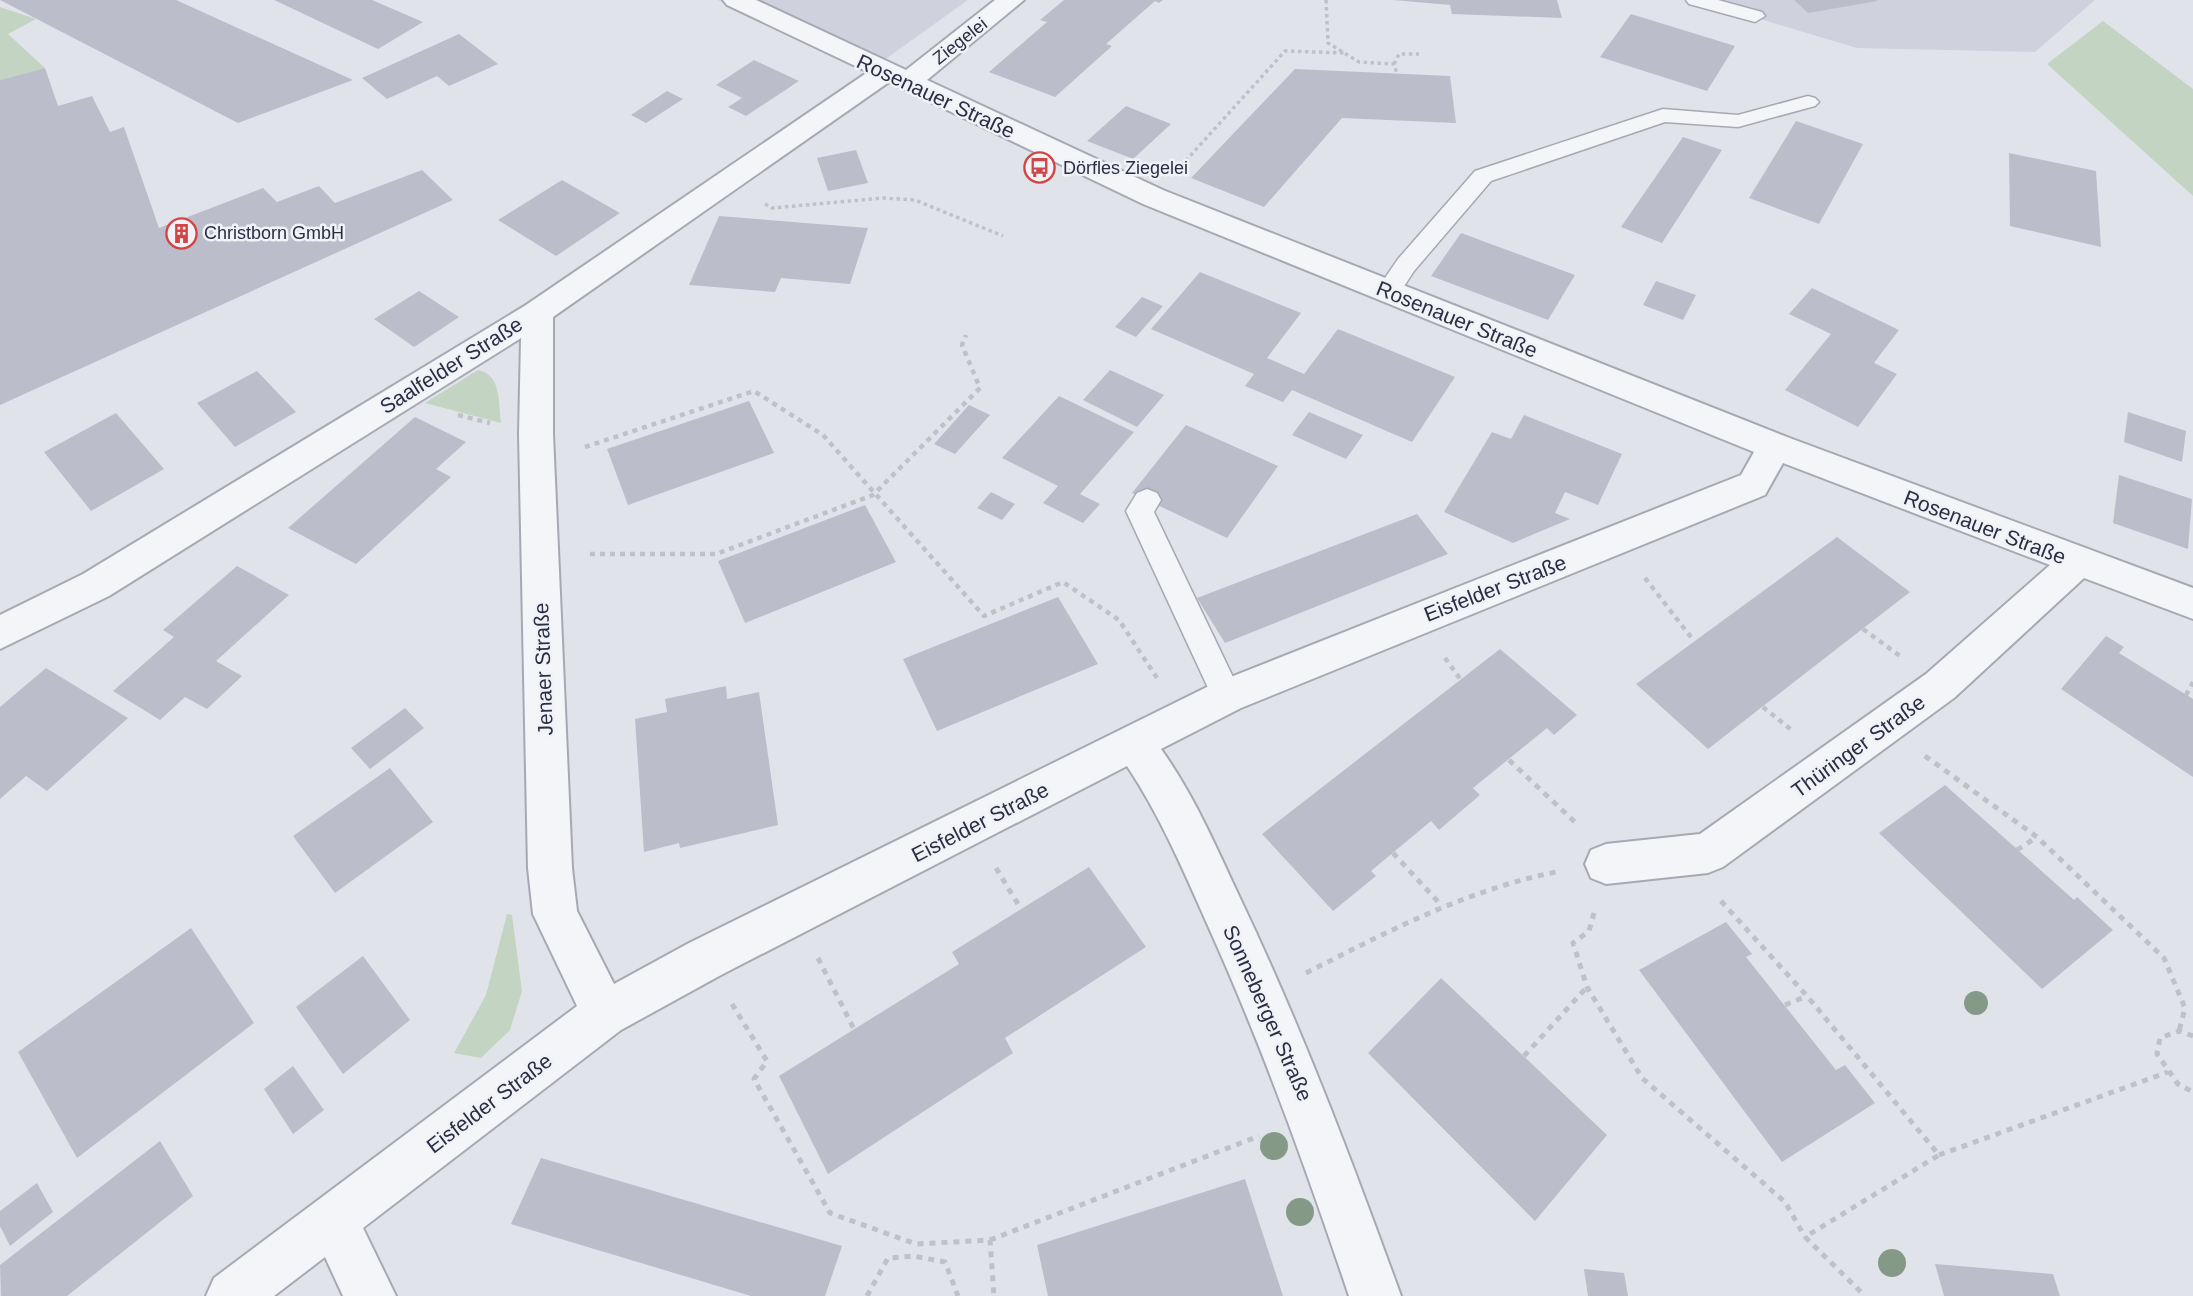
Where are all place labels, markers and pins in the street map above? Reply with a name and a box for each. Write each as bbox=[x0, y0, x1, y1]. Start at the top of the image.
bus stop icon: Dörfles Ziegelei bbox=[1023, 151, 1057, 185]
place label: Dörfles Ziegelei bbox=[1063, 158, 1188, 178]
building icon: Christborn GmbH bbox=[164, 216, 198, 250]
place label: Christborn GmbH bbox=[204, 223, 344, 243]

